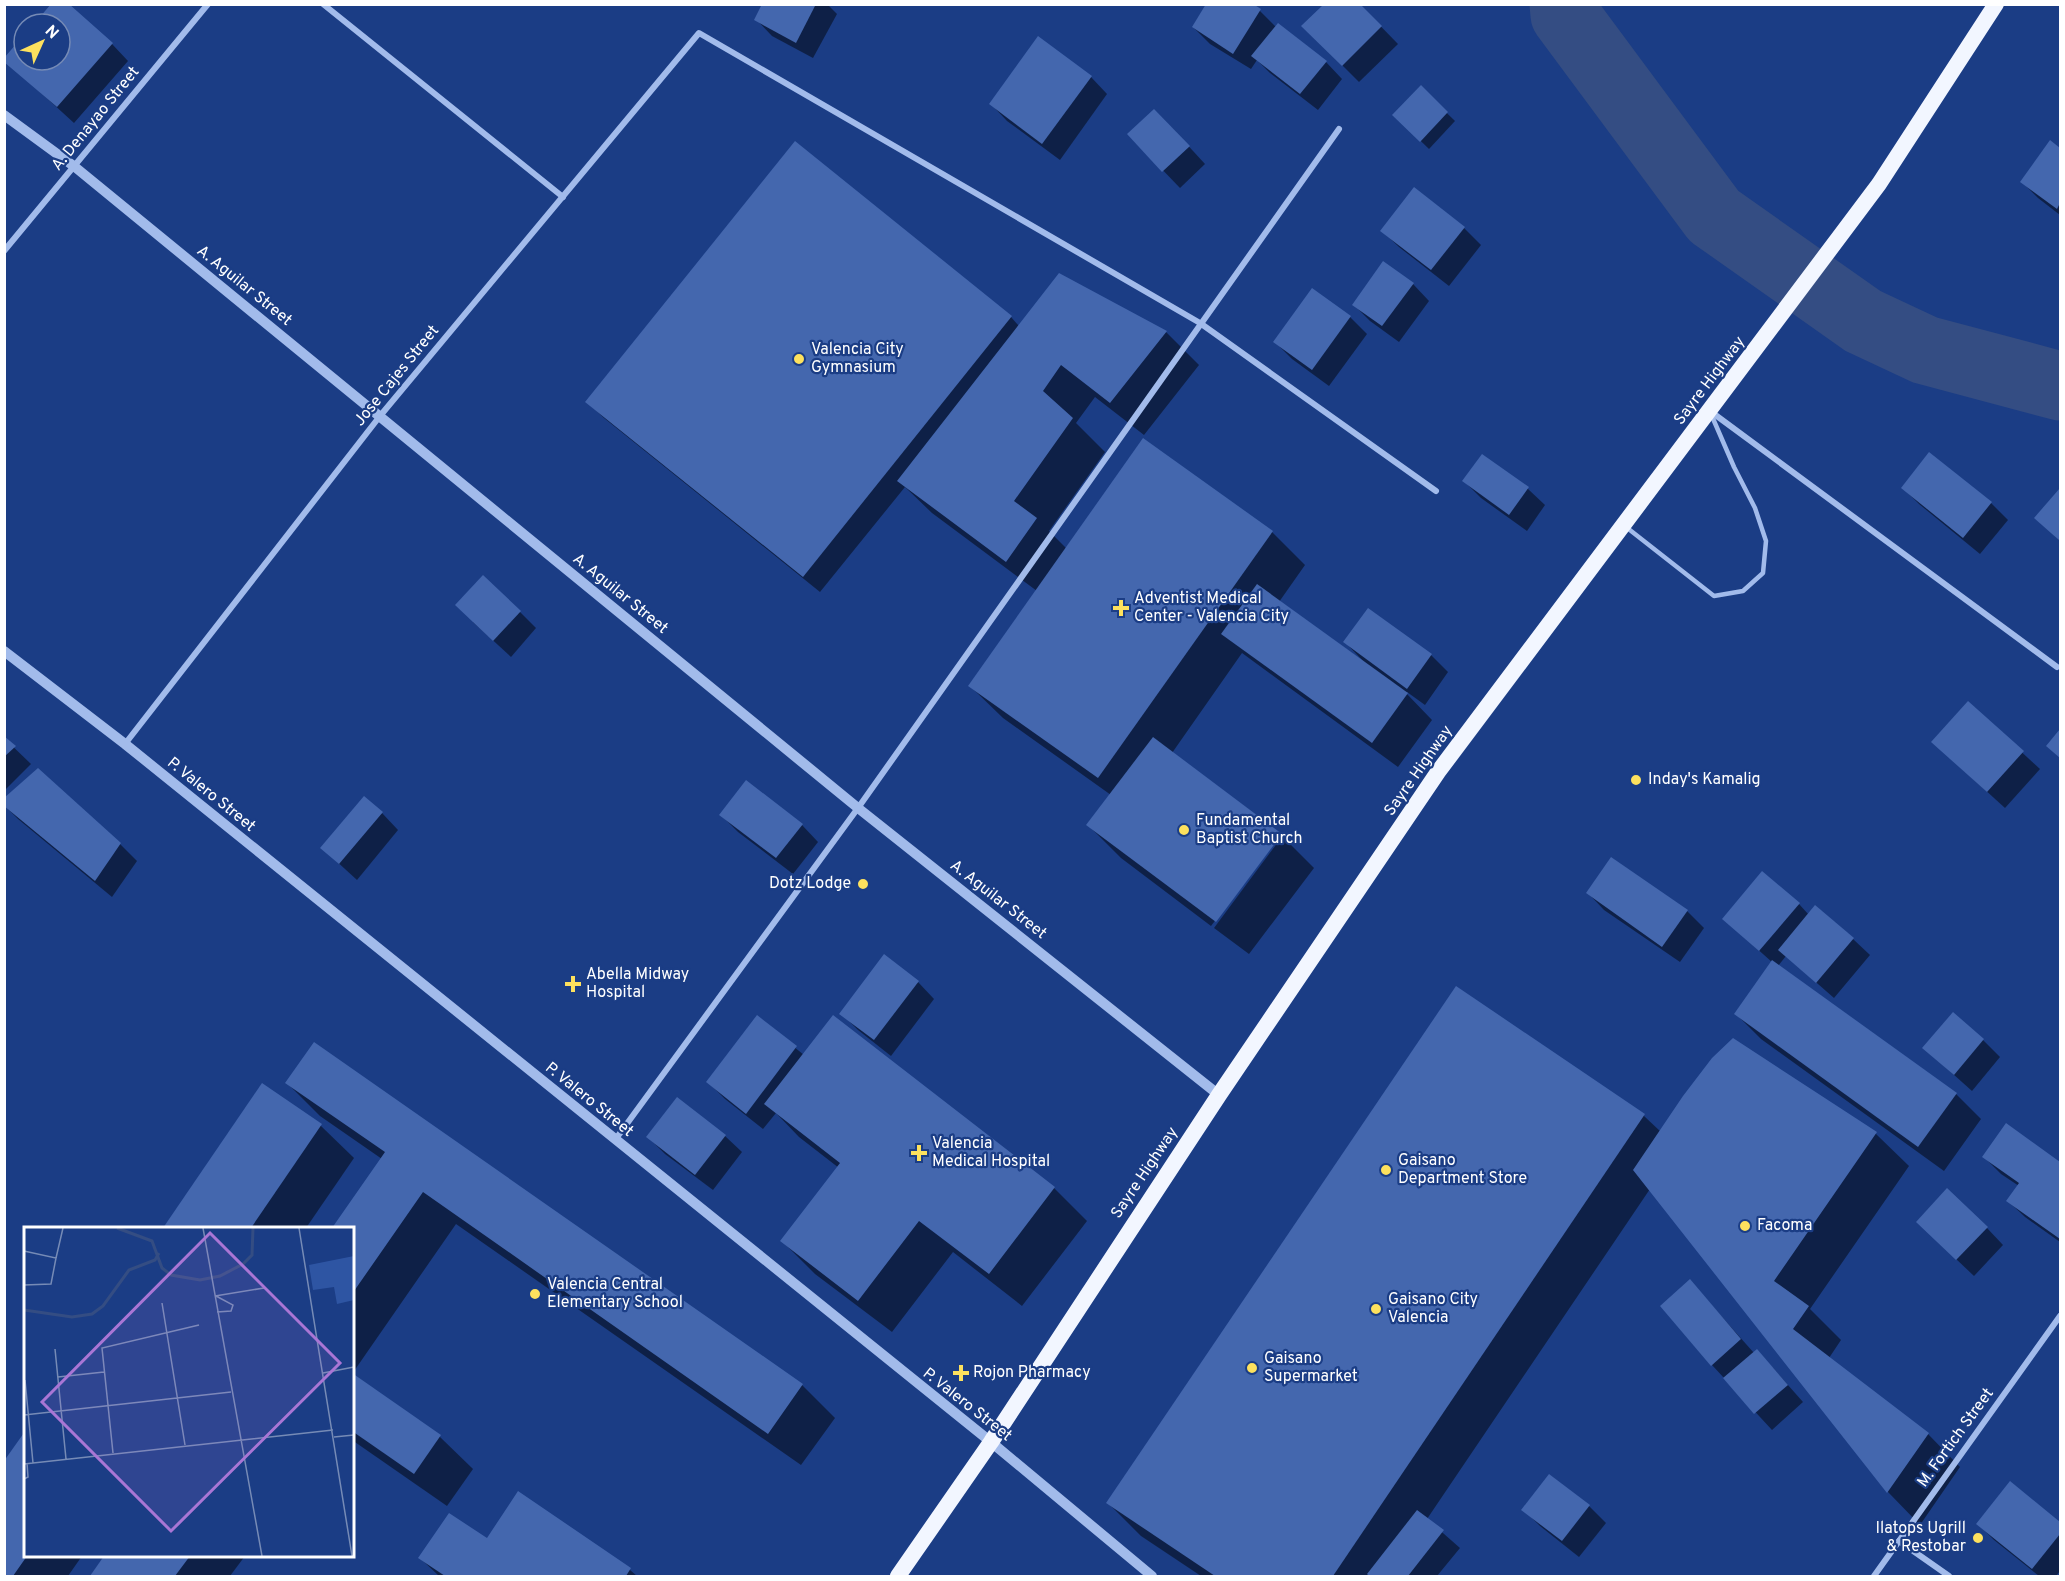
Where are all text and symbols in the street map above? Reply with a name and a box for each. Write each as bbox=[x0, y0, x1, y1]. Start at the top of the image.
north arrow bbox=[12, 12, 72, 72]
text: N bbox=[40, 22, 62, 44]
street label: A. Denayao Street bbox=[48, 63, 144, 175]
street label: A. Aguilar Street bbox=[192, 241, 296, 331]
street label: Jose Cajes Street bbox=[350, 321, 444, 431]
street label: Sayre Highway bbox=[1670, 333, 1750, 429]
place label: Valencia City Gymnasium bbox=[811, 340, 904, 378]
marker: Valencia City Gymnasium bbox=[792, 352, 806, 366]
street label: A. Aguilar Street bbox=[568, 549, 672, 639]
place label: Adventist Medical Center - Valencia City bbox=[1134, 589, 1289, 627]
marker: Adventist Medical Center - Valencia City bbox=[1112, 599, 1130, 617]
street label: Sayre Highway bbox=[1380, 722, 1458, 820]
street label: P. Valero Street bbox=[163, 753, 259, 837]
place label: Inday's Kamalig bbox=[1648, 770, 1761, 790]
marker: Inday's Kamalig bbox=[1629, 773, 1643, 787]
place label: Fundamental Baptist Church bbox=[1196, 811, 1302, 849]
marker: Fundamental Baptist Church bbox=[1177, 823, 1191, 837]
street label: A. Aguilar Street bbox=[946, 856, 1050, 944]
place label: Dotz Lodge bbox=[769, 874, 851, 894]
marker: Dotz Lodge bbox=[856, 877, 870, 891]
place label: Abella Midway Hospital bbox=[586, 965, 689, 1003]
marker: Abella Midway Hospital bbox=[564, 975, 582, 993]
street label: P. Valero Street bbox=[541, 1058, 637, 1142]
street label: Sayre Highway bbox=[1107, 1123, 1183, 1223]
place label: Valencia Medical Hospital bbox=[932, 1134, 1050, 1172]
marker: Valencia Medical Hospital bbox=[910, 1144, 928, 1162]
place label: Gaisano Department Store bbox=[1398, 1151, 1527, 1189]
marker: Gaisano Department Store bbox=[1379, 1163, 1393, 1177]
place label: Facoma bbox=[1757, 1216, 1812, 1236]
marker: Facoma bbox=[1738, 1219, 1752, 1233]
inset map bbox=[24, 1227, 354, 1557]
place label: Valencia Central Elementary School bbox=[547, 1275, 683, 1313]
marker: Valencia Central Elementary School bbox=[528, 1287, 542, 1301]
place label: Gaisano City Valencia bbox=[1388, 1290, 1478, 1328]
marker: Gaisano City Valencia bbox=[1369, 1302, 1383, 1316]
place label: Gaisano Supermarket bbox=[1264, 1349, 1358, 1387]
marker: Gaisano Supermarket bbox=[1245, 1361, 1259, 1375]
place label: Rojon Pharmacy bbox=[973, 1363, 1091, 1383]
street label: P. Valero Street bbox=[918, 1364, 1016, 1446]
marker: Rojon Pharmacy bbox=[954, 1366, 968, 1380]
street label: M. Fortich Street bbox=[1913, 1384, 1999, 1492]
place label: Ilatops Ugrill & Restobar bbox=[1875, 1519, 1966, 1557]
marker: Ilatops Ugrill & Restobar bbox=[1971, 1531, 1985, 1545]

